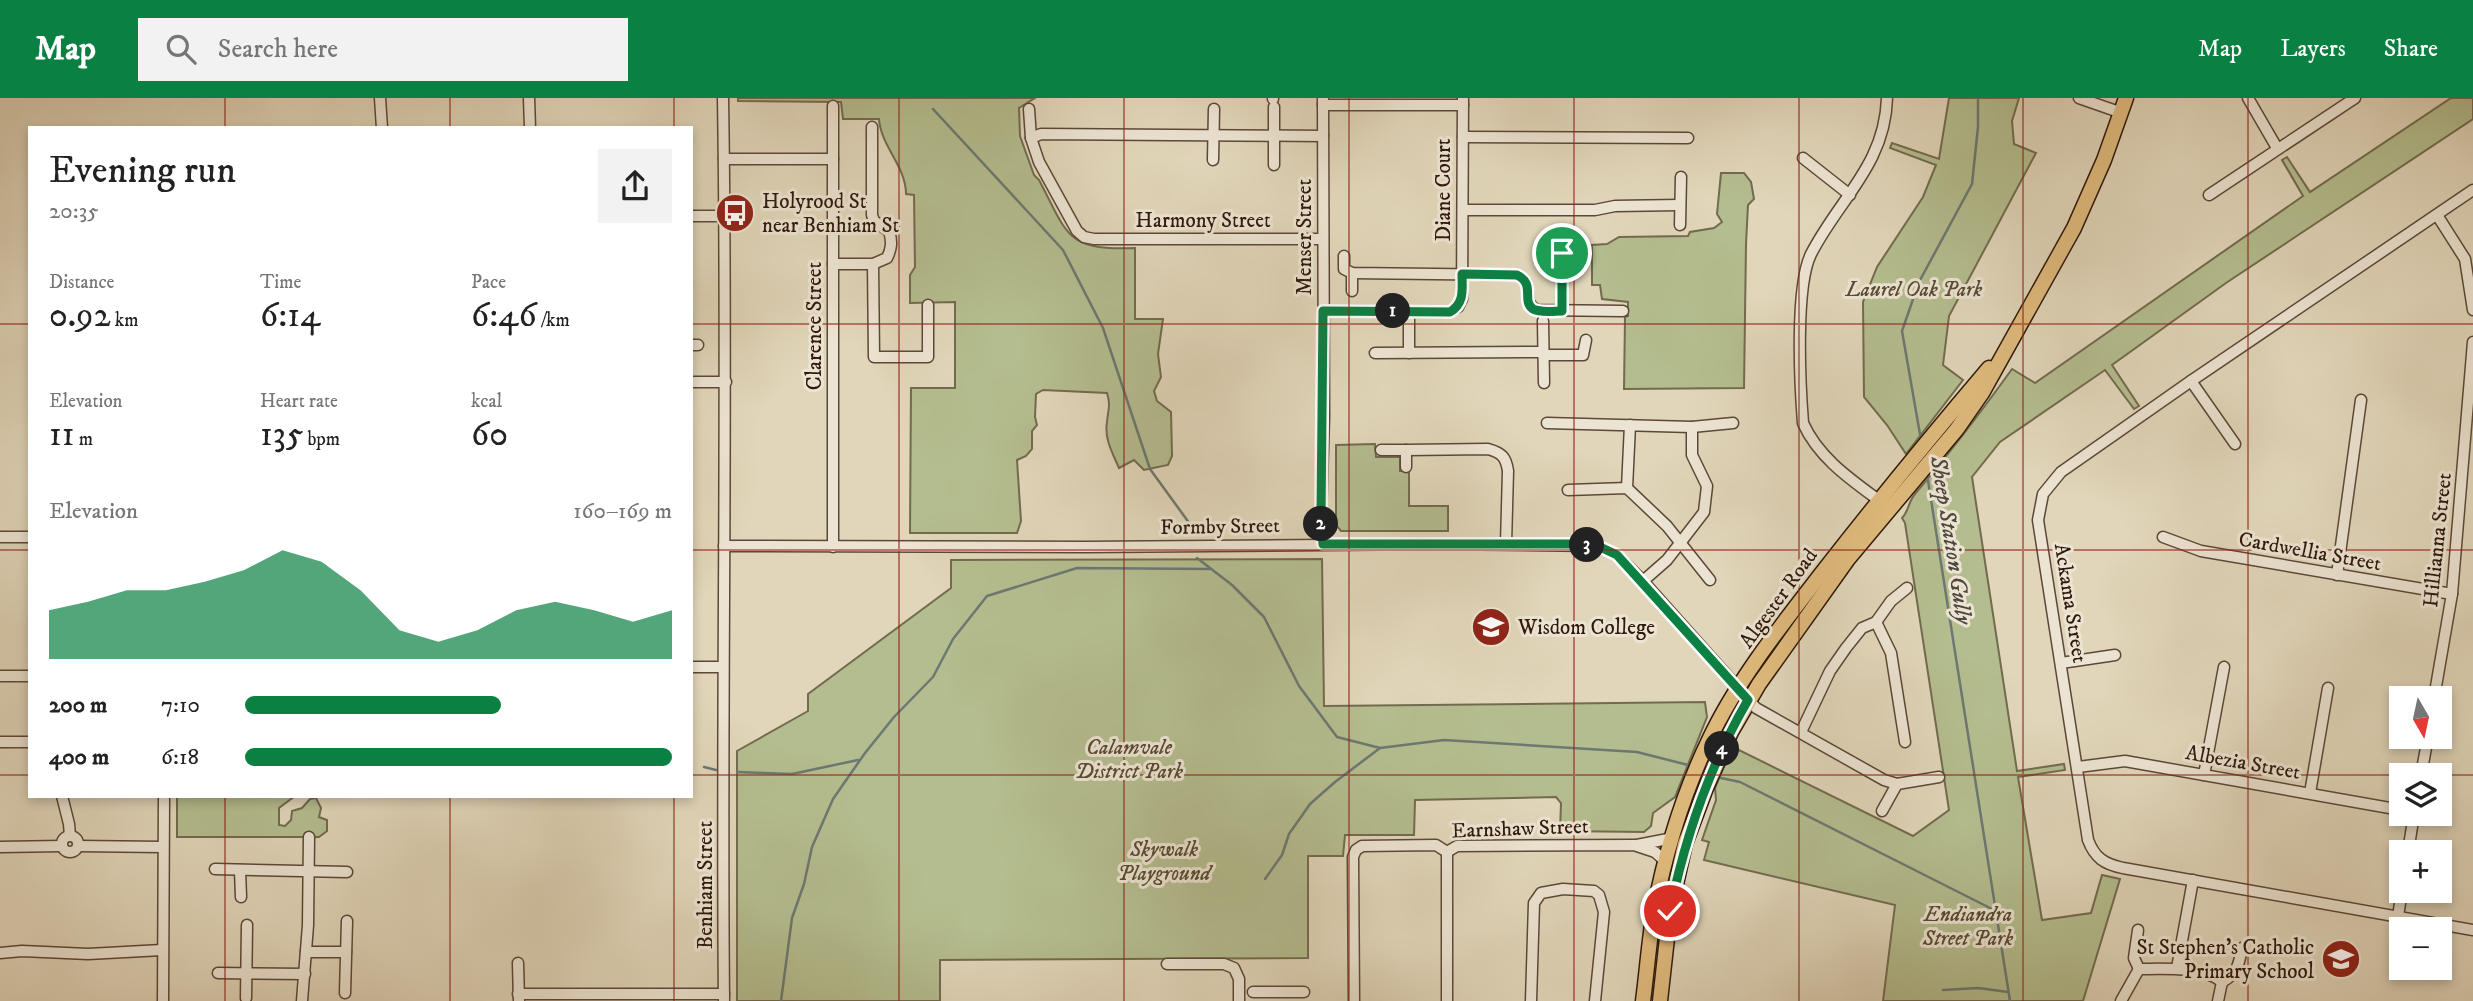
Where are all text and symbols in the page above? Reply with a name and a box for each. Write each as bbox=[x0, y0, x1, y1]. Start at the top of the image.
search box bbox=[138, 18, 628, 81]
text: Map bbox=[35, 29, 96, 70]
icon: search bbox=[162, 30, 200, 68]
text: Search here bbox=[218, 33, 338, 66]
text: Map bbox=[2198, 34, 2242, 64]
text: Layers bbox=[2280, 34, 2346, 64]
text: Share bbox=[2384, 34, 2438, 64]
street label: Diane Court bbox=[1431, 138, 1457, 241]
text: Evening run bbox=[49, 147, 236, 195]
button: share bbox=[598, 149, 672, 223]
street label: Menser Street bbox=[1292, 179, 1318, 295]
place label: Holyrood St near Benhiam St bbox=[762, 189, 899, 239]
bus stop icon: Holyrood St near Benhiam St bbox=[714, 192, 756, 234]
text: 20:35 bbox=[49, 197, 99, 226]
street label: Harmony Street bbox=[1135, 208, 1271, 234]
pin bbox=[1532, 223, 1592, 283]
icon: arrive bbox=[1543, 234, 1581, 272]
street label: Clarence Street bbox=[802, 261, 828, 390]
text: Distance bbox=[49, 271, 114, 294]
text: Time bbox=[260, 271, 301, 294]
text: Pace bbox=[471, 271, 506, 294]
park label: Laurel Oak Park bbox=[1845, 277, 1982, 303]
text: 0.92 bbox=[49, 294, 111, 338]
text: 6:14 bbox=[260, 294, 320, 338]
text: 6:46 bbox=[471, 294, 537, 338]
pin: 1 bbox=[1376, 294, 1410, 328]
text: 1 bbox=[1389, 299, 1396, 322]
text: km bbox=[111, 309, 139, 332]
text: /km bbox=[537, 309, 570, 332]
text: Elevation bbox=[49, 390, 123, 413]
text: Heart rate bbox=[260, 390, 338, 413]
text: kcal bbox=[471, 390, 502, 413]
text: 11 bbox=[49, 413, 75, 457]
text: 135 bbox=[260, 413, 303, 457]
text: 60 bbox=[471, 413, 508, 457]
text: m bbox=[75, 428, 93, 451]
text: bpm bbox=[303, 428, 340, 451]
water label: Sheep Station Gully bbox=[1923, 453, 1978, 628]
street label: Hillianna Street bbox=[2418, 471, 2458, 609]
text: Elevation bbox=[49, 497, 138, 526]
text: 160–169 m bbox=[573, 497, 672, 526]
pin: 2 bbox=[1304, 506, 1338, 542]
text: 2 bbox=[1316, 512, 1325, 535]
street label: Formby Street bbox=[1160, 513, 1280, 541]
street label: Cardwellia Street bbox=[2237, 527, 2383, 577]
pin: 3 bbox=[1570, 528, 1604, 562]
text: 3 bbox=[1583, 533, 1590, 556]
street label: Ackama Street bbox=[2048, 542, 2092, 665]
street label: Algester Road bbox=[1734, 543, 1824, 653]
school or university icon: Wisdom College bbox=[1470, 606, 1512, 648]
place label: Wisdom College bbox=[1517, 615, 1655, 641]
north arrow bbox=[2389, 686, 2452, 749]
map controls bbox=[2389, 686, 2452, 980]
text: 200 m bbox=[49, 691, 107, 720]
text: 7:10 bbox=[161, 691, 200, 720]
pin: 4 bbox=[1704, 732, 1740, 766]
park label: Calamvale District Park bbox=[1075, 735, 1183, 785]
text: 4 bbox=[1716, 737, 1727, 760]
street label: Albezia Street bbox=[2184, 740, 2302, 786]
text: 400 m bbox=[49, 743, 109, 772]
text: 6:18 bbox=[161, 743, 199, 772]
button: layers bbox=[2389, 763, 2452, 826]
street label: Earnshaw Street bbox=[1451, 814, 1589, 844]
street label: Benhiam Street bbox=[693, 821, 719, 949]
park label: Skywalk Playground bbox=[1118, 837, 1214, 887]
button: + bbox=[2389, 840, 2452, 903]
pin bbox=[1640, 881, 1700, 941]
icon: check bbox=[1651, 892, 1689, 930]
park label: Endiandra Street Park bbox=[1922, 902, 2013, 952]
button: − bbox=[2389, 917, 2452, 980]
place label: St Stephen's Catholic Primary School bbox=[2136, 935, 2315, 985]
school or university icon: St Stephen's Catholic Primary School bbox=[2320, 938, 2362, 980]

